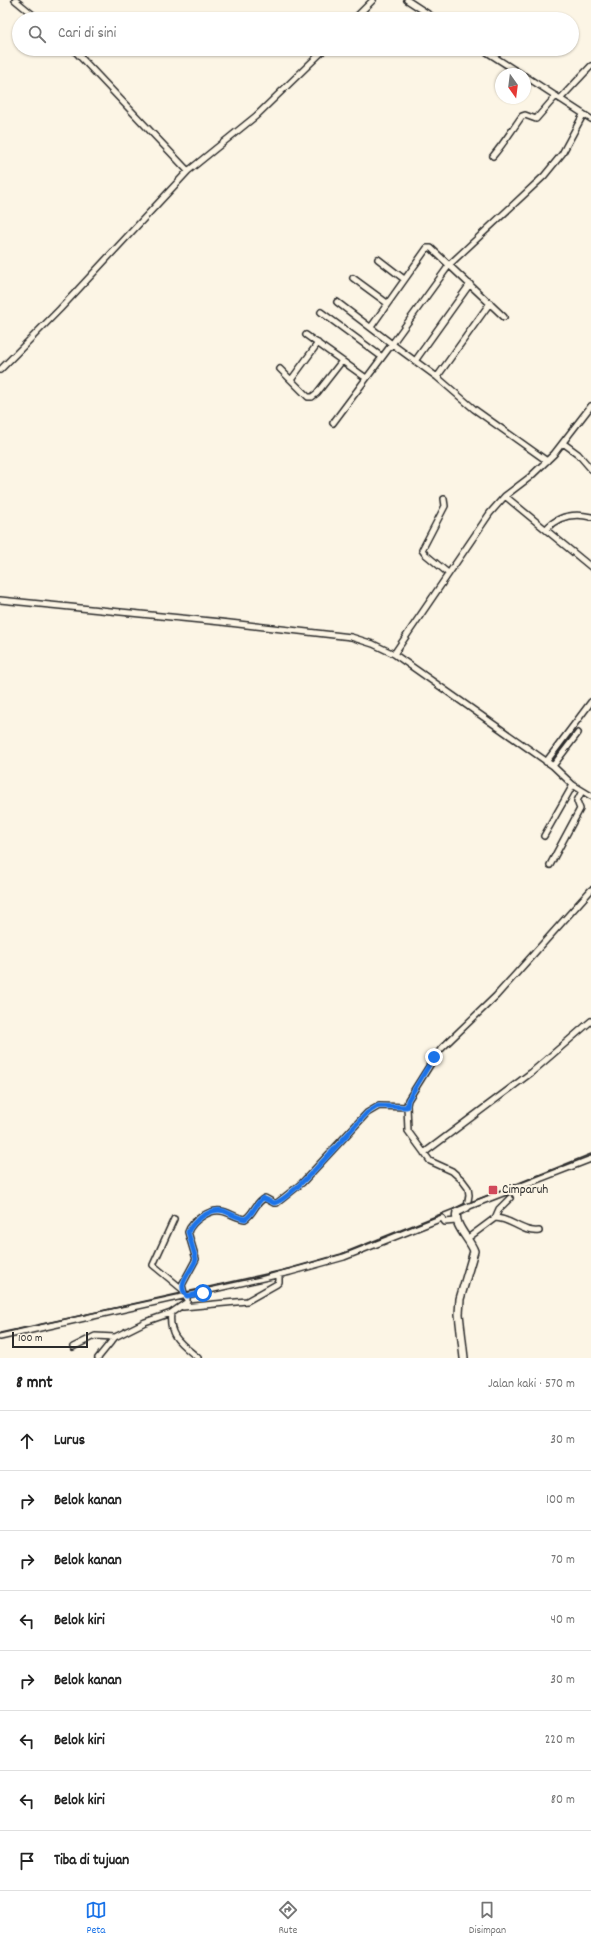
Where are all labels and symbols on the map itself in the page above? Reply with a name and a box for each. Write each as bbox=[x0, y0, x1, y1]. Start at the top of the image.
north arrow bbox=[495, 68, 531, 104]
route end bbox=[425, 1048, 443, 1066]
place label: Cimparuh bbox=[502, 1181, 548, 1200]
marker: Cimparuh bbox=[487, 1184, 499, 1196]
route start bbox=[194, 1284, 212, 1302]
scale bar bbox=[12, 1330, 88, 1349]

